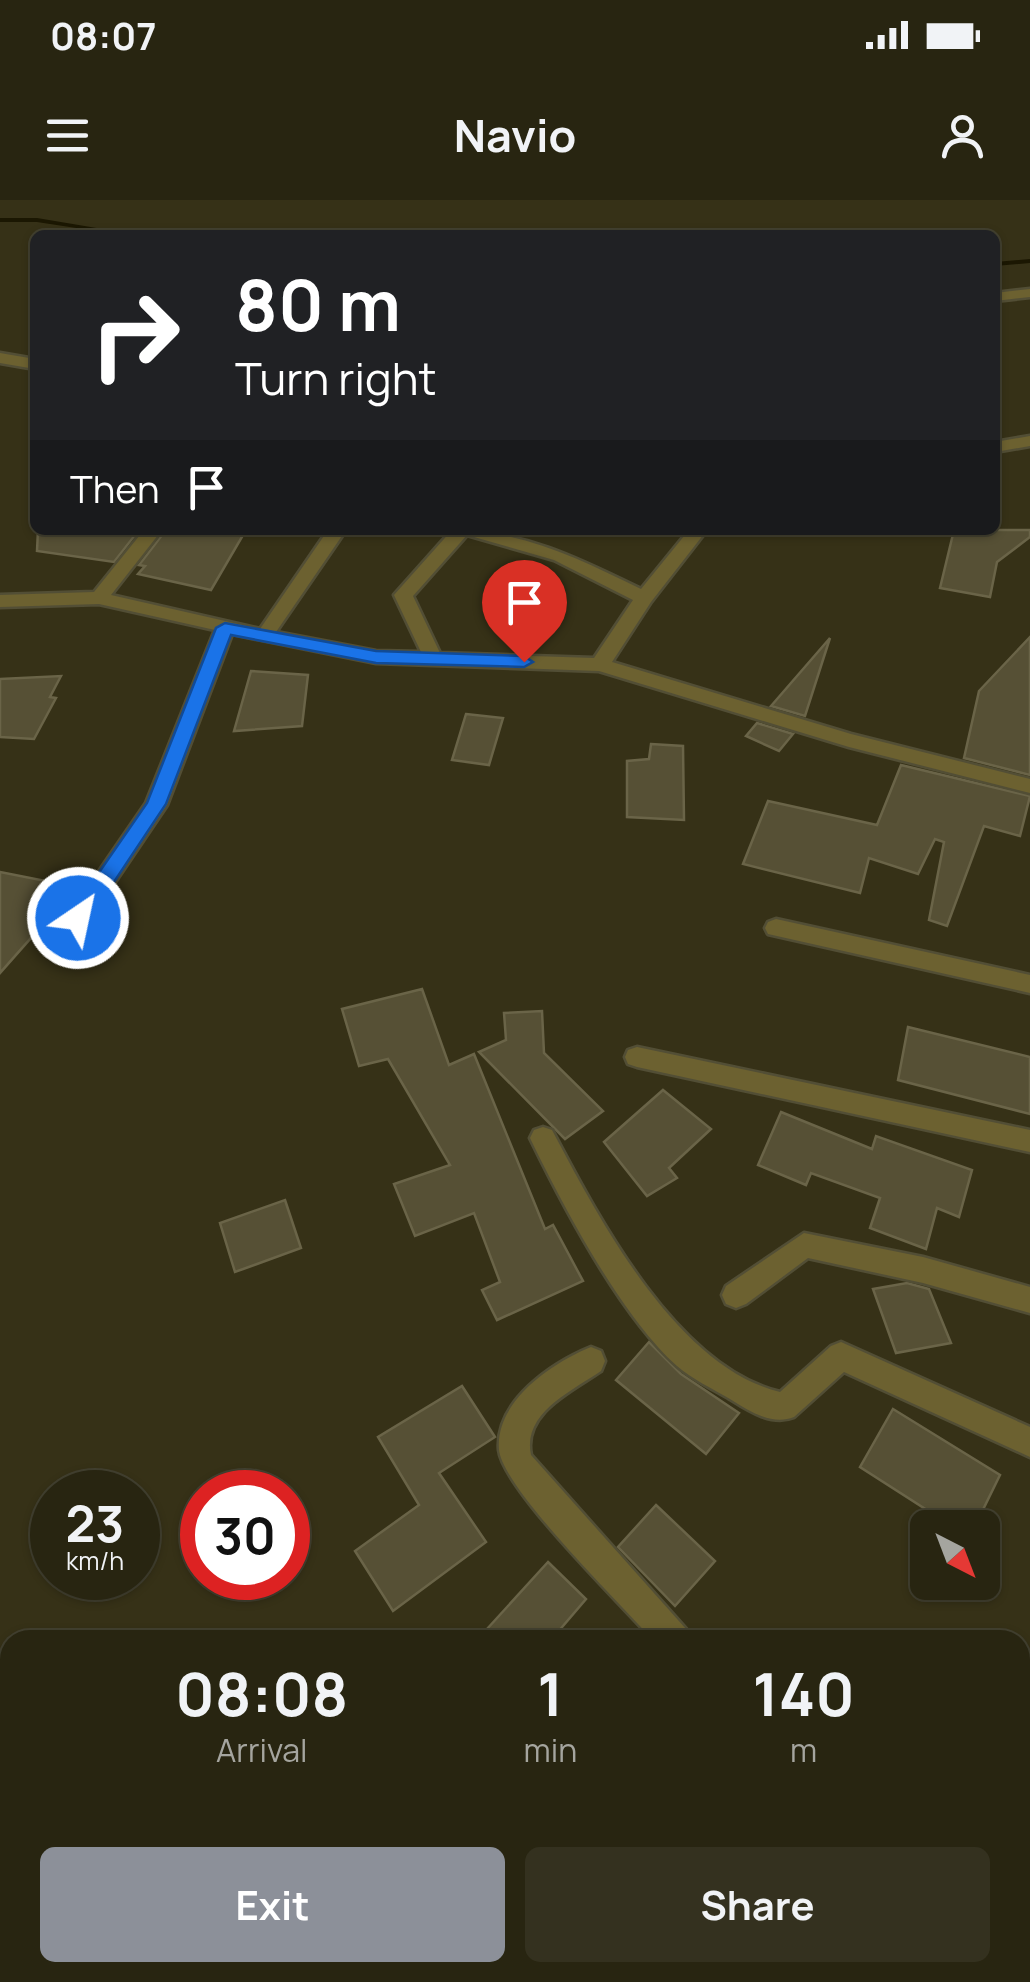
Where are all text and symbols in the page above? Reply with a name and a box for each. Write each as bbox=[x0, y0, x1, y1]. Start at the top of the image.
text: 08:07 bbox=[50, 9, 157, 61]
text: Navio bbox=[454, 104, 576, 166]
icon: menu bbox=[40, 108, 95, 163]
icon: person bbox=[935, 108, 990, 163]
text: 80 m bbox=[235, 256, 401, 352]
icon: right bbox=[70, 270, 200, 400]
text: Turn right bbox=[235, 347, 436, 409]
icon: arrive bbox=[179, 460, 234, 515]
text: Then bbox=[70, 462, 159, 514]
pin bbox=[482, 560, 567, 663]
icon: arrive bbox=[497, 575, 552, 630]
position arrow bbox=[26, 866, 130, 970]
speed limit sign: 30 bbox=[180, 1470, 310, 1600]
text: 23 bbox=[66, 1489, 124, 1557]
north arrow bbox=[910, 1510, 1000, 1600]
map controls bbox=[910, 1510, 1000, 1600]
text: km/h bbox=[66, 1543, 124, 1578]
text: 08:08 bbox=[175, 1652, 348, 1734]
text: 1 bbox=[537, 1652, 564, 1734]
text: 140 bbox=[752, 1652, 855, 1734]
text: Arrival bbox=[216, 1728, 307, 1772]
text: min bbox=[524, 1728, 577, 1772]
text: m bbox=[790, 1728, 817, 1772]
button: Exit bbox=[40, 1847, 505, 1962]
button: Share bbox=[525, 1847, 990, 1962]

